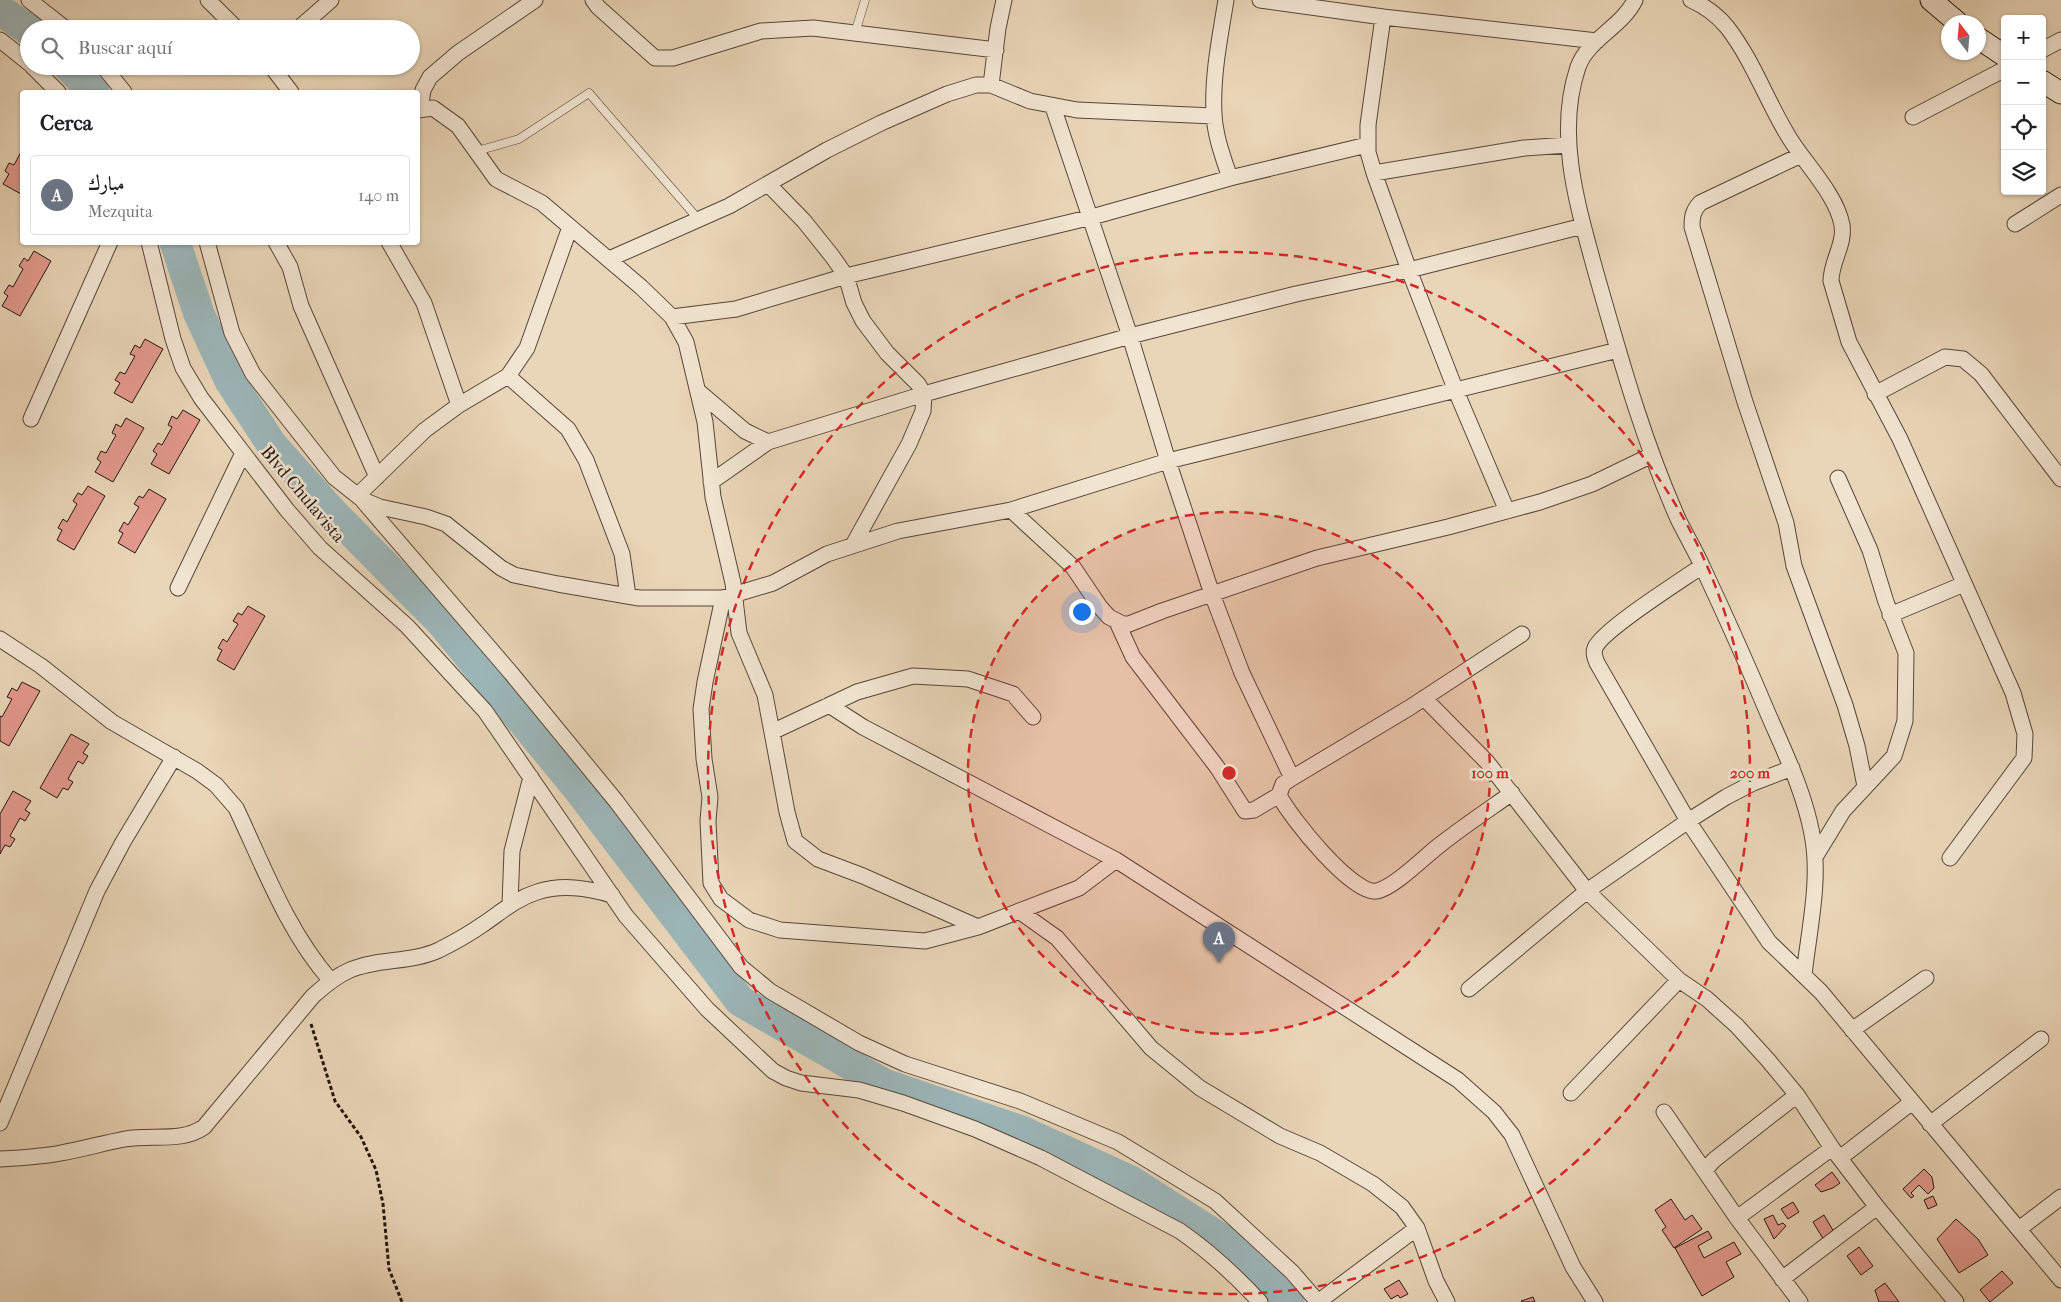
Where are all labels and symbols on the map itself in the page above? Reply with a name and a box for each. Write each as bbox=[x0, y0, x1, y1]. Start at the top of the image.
north arrow bbox=[1941, 15, 1986, 60]
street label: Blvd Chulavista bbox=[256, 442, 350, 547]
your location bbox=[1069, 599, 1095, 625]
centre of rings bbox=[1220, 764, 1238, 782]
text: 100 m bbox=[1471, 764, 1509, 782]
text: 200 m bbox=[1730, 764, 1770, 782]
pin: A bbox=[1203, 922, 1235, 963]

